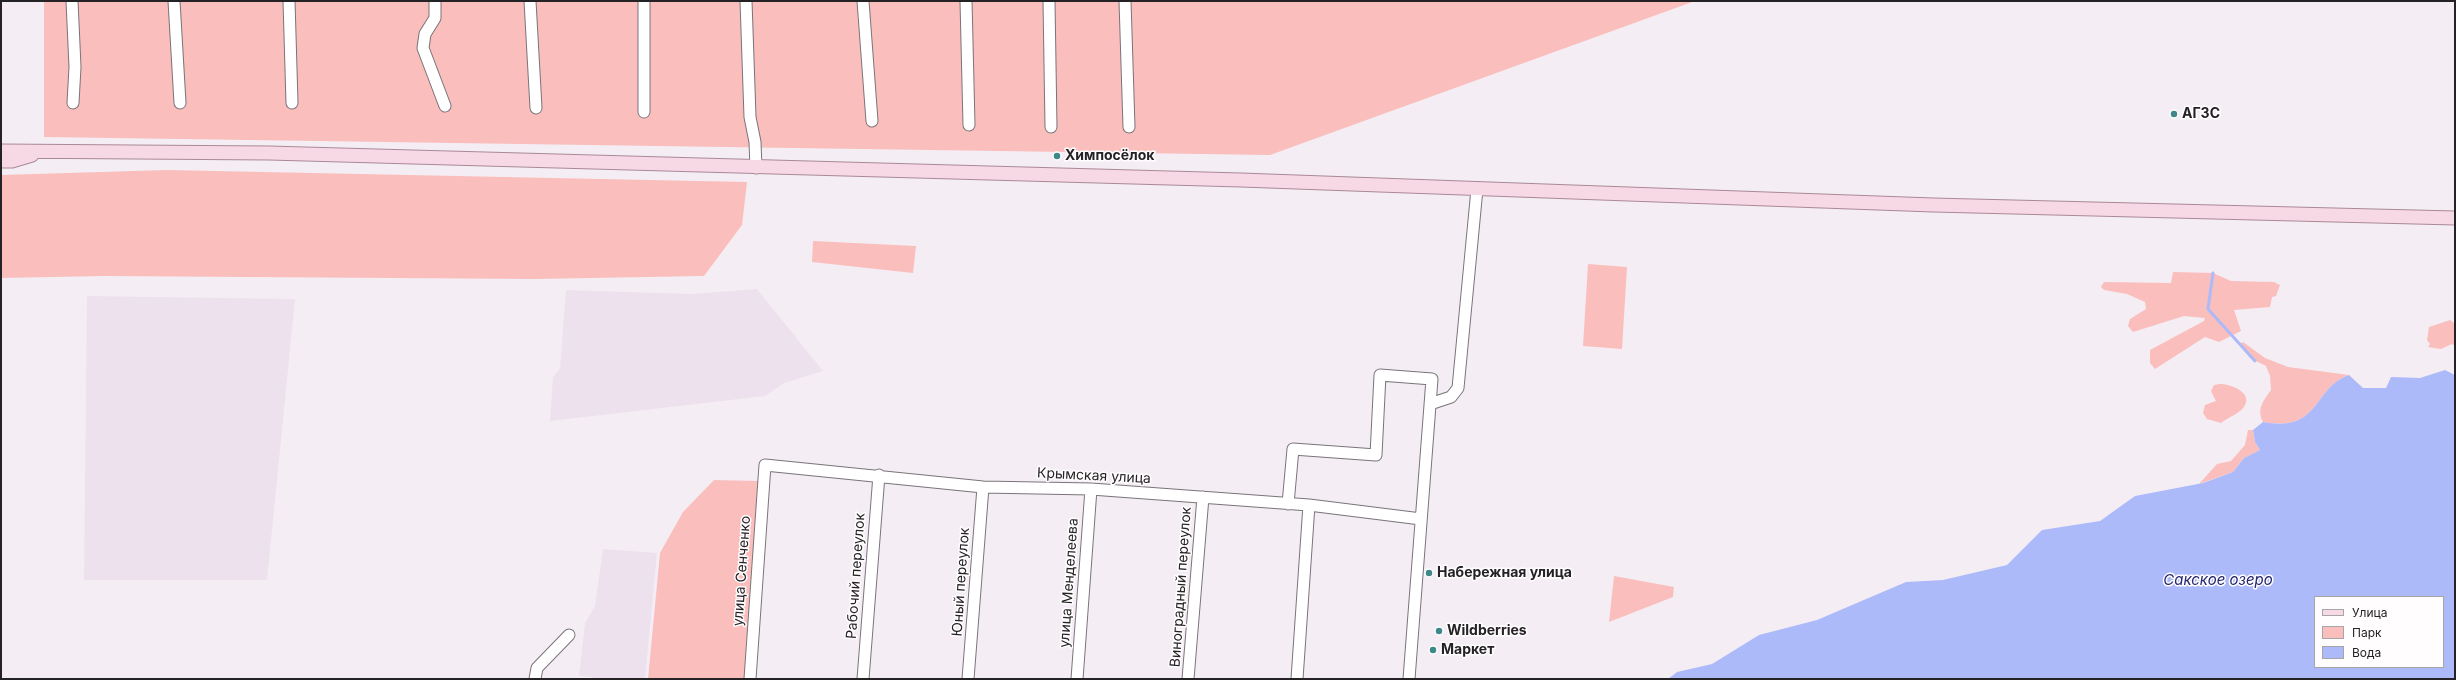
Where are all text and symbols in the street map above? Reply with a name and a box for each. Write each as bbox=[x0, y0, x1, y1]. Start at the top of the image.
place label: АГЗС bbox=[2182, 106, 2220, 122]
marker: АГЗС bbox=[2169, 109, 2179, 119]
place label: Химпосёлок bbox=[1065, 148, 1154, 164]
marker: Химпосёлок bbox=[1052, 151, 1062, 161]
street label: Крымская улица bbox=[1037, 465, 1151, 487]
street label: Виноградный переулок bbox=[1167, 506, 1195, 668]
street label: Рабочий переулок bbox=[843, 512, 869, 640]
street label: улица Сенченко bbox=[730, 515, 754, 627]
street label: улица Менделеева bbox=[1056, 518, 1082, 648]
street label: Юный переулок bbox=[949, 527, 973, 637]
place label: Набережная улица bbox=[1437, 565, 1572, 581]
marker: Набережная улица bbox=[1424, 568, 1434, 578]
water label: Сакское озеро bbox=[2163, 571, 2273, 589]
legend bbox=[2314, 596, 2444, 668]
text: Улица bbox=[2352, 605, 2387, 620]
place label: Wildberries bbox=[1447, 623, 1527, 639]
text: Парк bbox=[2352, 625, 2382, 640]
marker: Wildberries bbox=[1434, 626, 1444, 636]
place label: Маркет bbox=[1441, 642, 1494, 658]
marker: Маркет bbox=[1428, 645, 1438, 655]
text: Вода bbox=[2352, 645, 2381, 660]

